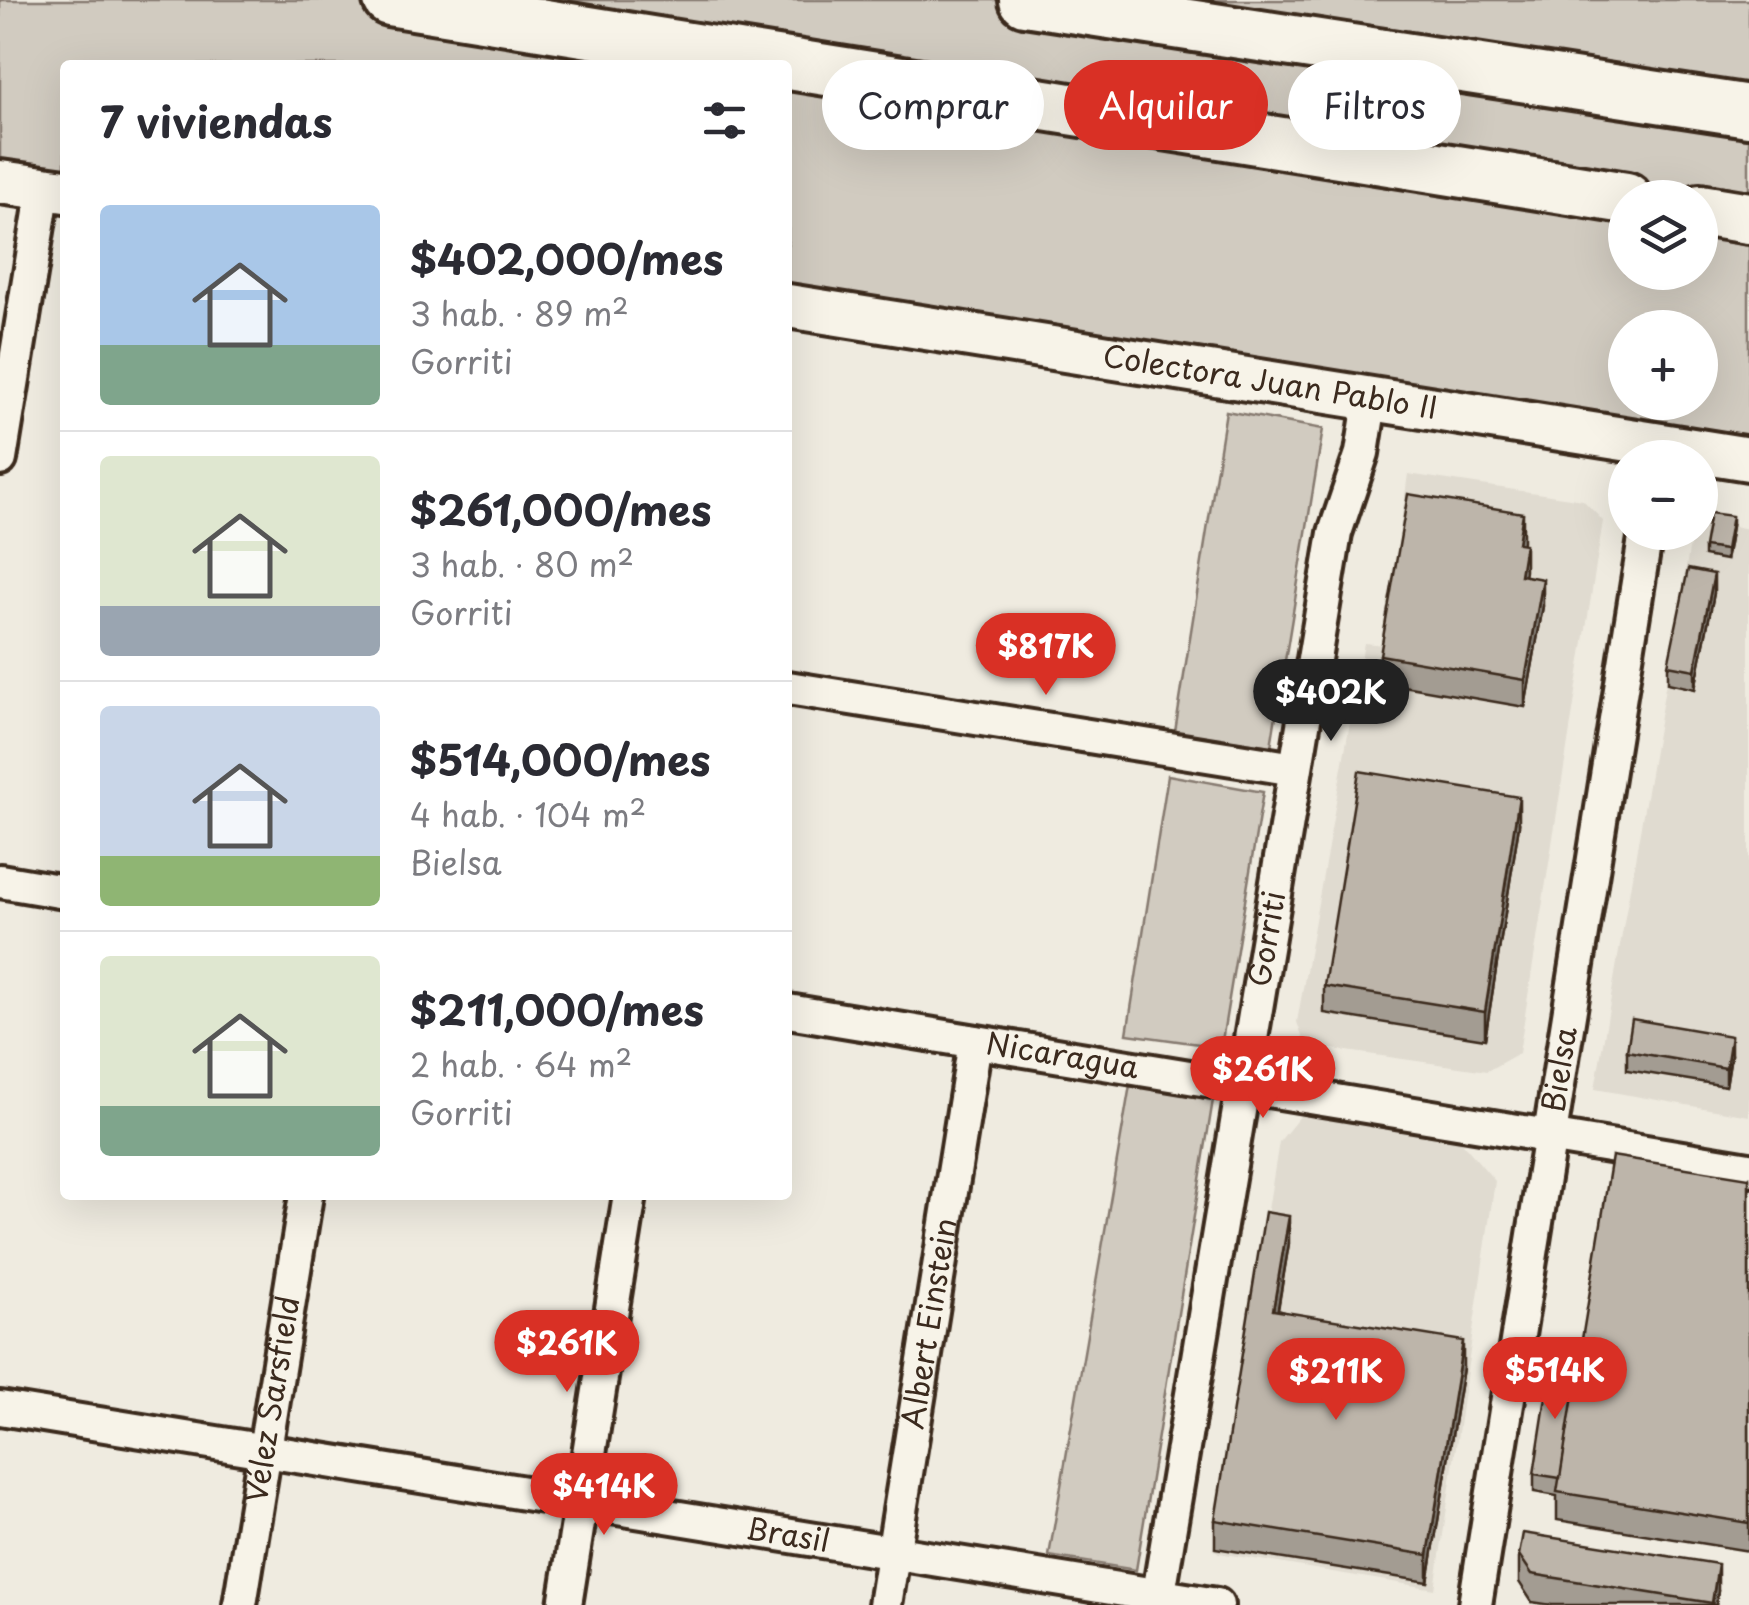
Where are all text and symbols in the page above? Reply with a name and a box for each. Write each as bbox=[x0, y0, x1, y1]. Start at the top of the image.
chip: Comprar bbox=[822, 60, 1044, 150]
chip: Alquilar bbox=[1064, 60, 1268, 150]
chip: Filtros bbox=[1288, 60, 1461, 150]
text: 7 viviendas bbox=[100, 89, 333, 152]
icon: filters bbox=[697, 93, 752, 148]
map controls bbox=[1608, 180, 1718, 550]
button: layers bbox=[1608, 180, 1718, 290]
text: $402,000/mes bbox=[410, 226, 724, 289]
icon: home bbox=[180, 245, 300, 365]
text: 3 hab. · 89 m² bbox=[410, 289, 629, 337]
button: + bbox=[1608, 310, 1718, 420]
street label: Colectora Juan Pablo II bbox=[1100, 331, 1441, 429]
text: Gorriti bbox=[410, 337, 513, 385]
button: − bbox=[1608, 440, 1718, 550]
text: $261,000/mes bbox=[410, 477, 711, 540]
icon: home bbox=[180, 496, 300, 616]
text: 3 hab. · 80 m² bbox=[410, 540, 634, 588]
text: Gorriti bbox=[410, 588, 513, 636]
pin: $817K bbox=[976, 613, 1116, 698]
text: $817K bbox=[998, 621, 1094, 669]
pin: $402K bbox=[1261, 659, 1401, 744]
text: $402K bbox=[1275, 667, 1387, 715]
text: $514,000/mes bbox=[410, 727, 710, 790]
icon: home bbox=[180, 746, 300, 866]
text: 4 hab. · 104 m² bbox=[410, 790, 646, 838]
text: Bielsa bbox=[410, 838, 502, 886]
street label: Gorriti bbox=[1235, 888, 1295, 990]
text: $211,000/mes bbox=[410, 977, 704, 1040]
icon: home bbox=[180, 996, 300, 1116]
street label: Nicaragua bbox=[983, 1019, 1143, 1088]
street label: Bielsa bbox=[1529, 1023, 1587, 1115]
pin: $261K bbox=[1193, 1036, 1333, 1121]
text: 2 hab. · 64 m² bbox=[410, 1040, 632, 1088]
text: $261K bbox=[1212, 1044, 1314, 1092]
text: Gorriti bbox=[410, 1088, 513, 1136]
street label: Albert Einstein bbox=[889, 1215, 967, 1432]
street label: Vélez Sarsfield bbox=[232, 1293, 309, 1506]
pin: $261K bbox=[497, 1310, 637, 1395]
text: $261K bbox=[516, 1318, 618, 1366]
pin: $514K bbox=[1485, 1337, 1625, 1422]
pin: $211K bbox=[1266, 1338, 1406, 1423]
text: $514K bbox=[1505, 1345, 1605, 1393]
text: $211K bbox=[1289, 1346, 1383, 1394]
pin: $414K bbox=[534, 1453, 674, 1538]
text: $414K bbox=[553, 1461, 655, 1509]
street label: Brasil bbox=[743, 1504, 833, 1562]

